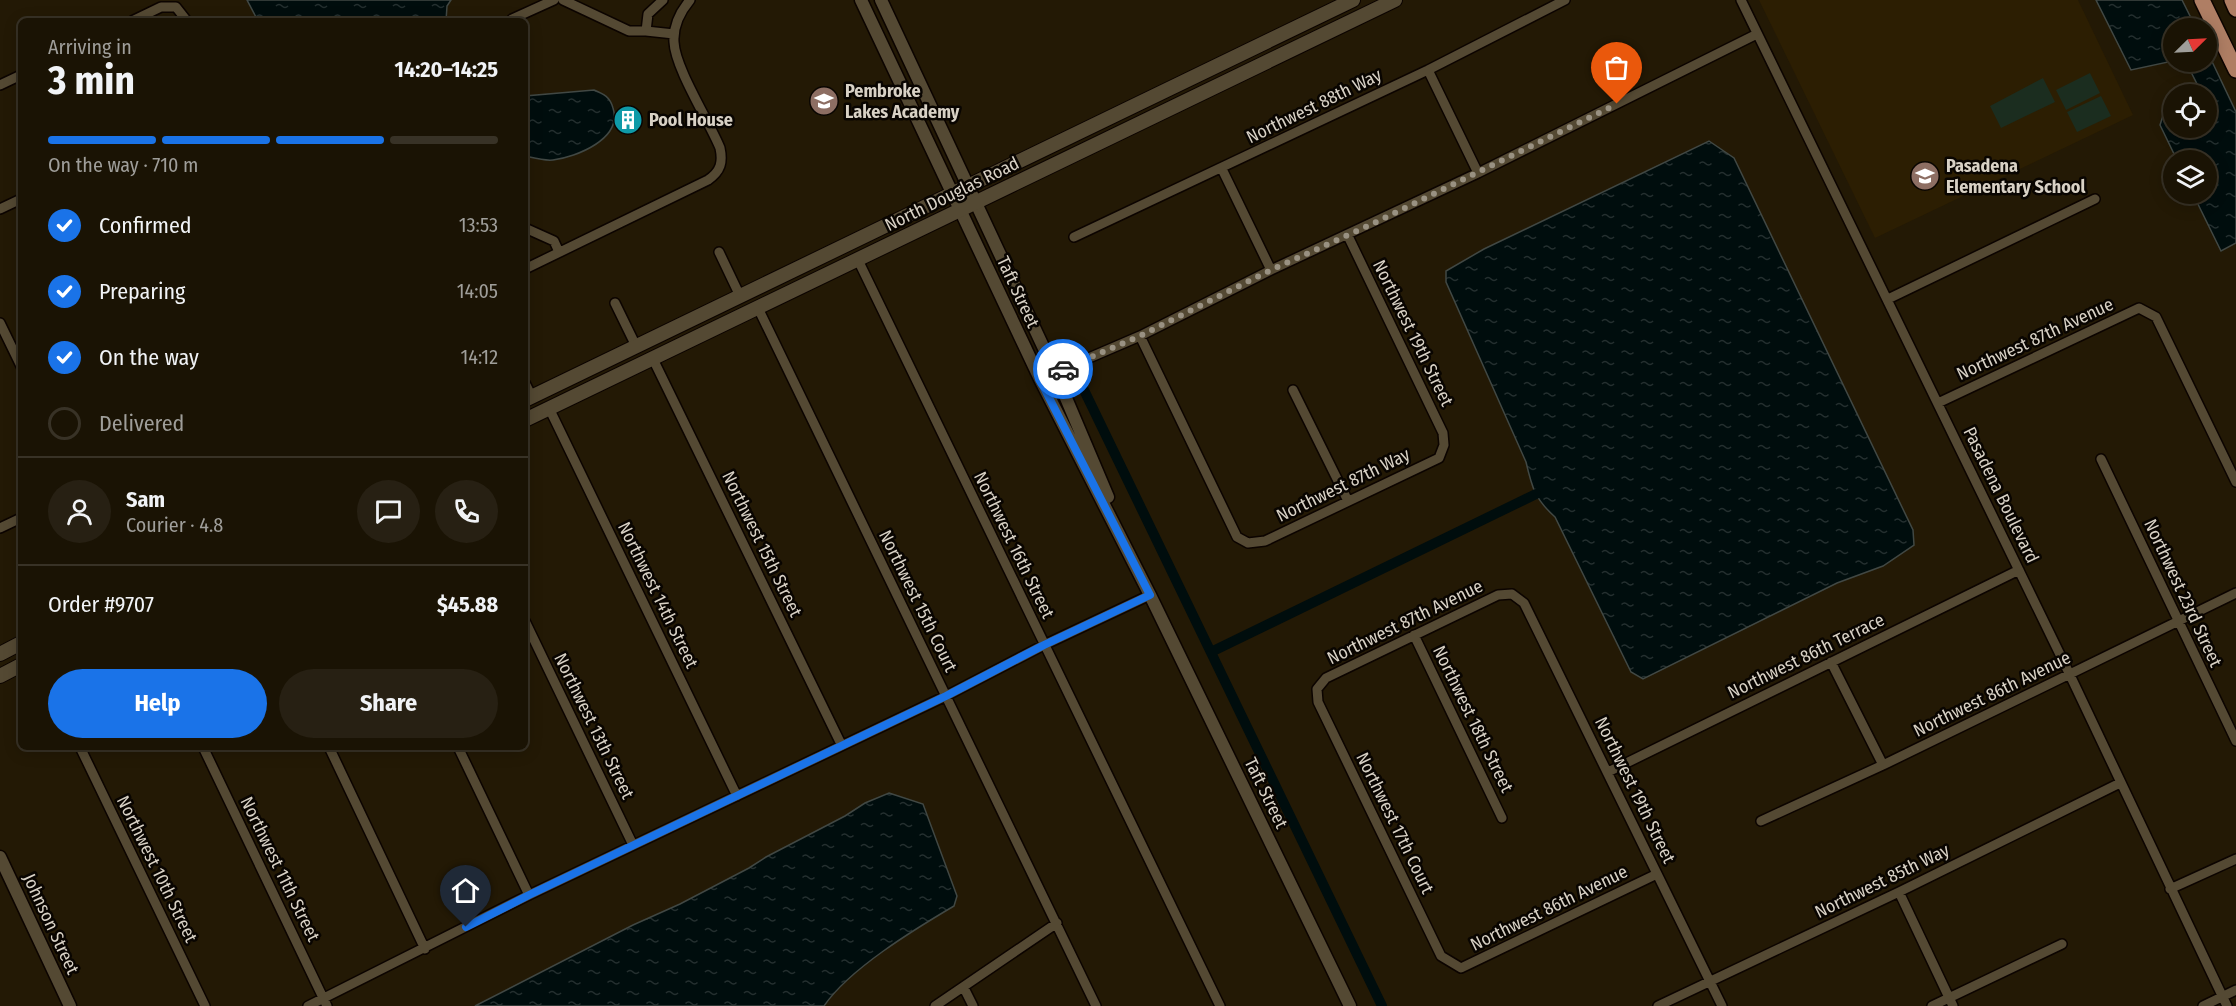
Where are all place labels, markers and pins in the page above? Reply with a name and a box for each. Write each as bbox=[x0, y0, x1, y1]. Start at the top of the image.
pin bbox=[1591, 42, 1642, 104]
place label: Pembroke Lakes Academy bbox=[845, 80, 960, 123]
school or university icon: Pembroke Lakes Academy bbox=[808, 85, 840, 117]
building icon: Pool House bbox=[612, 104, 644, 136]
place label: Pool House bbox=[649, 109, 733, 131]
place label: Pasadena Elementary School bbox=[1946, 155, 2085, 198]
school or university icon: Pasadena Elementary School bbox=[1909, 160, 1941, 192]
pin bbox=[440, 865, 491, 927]

